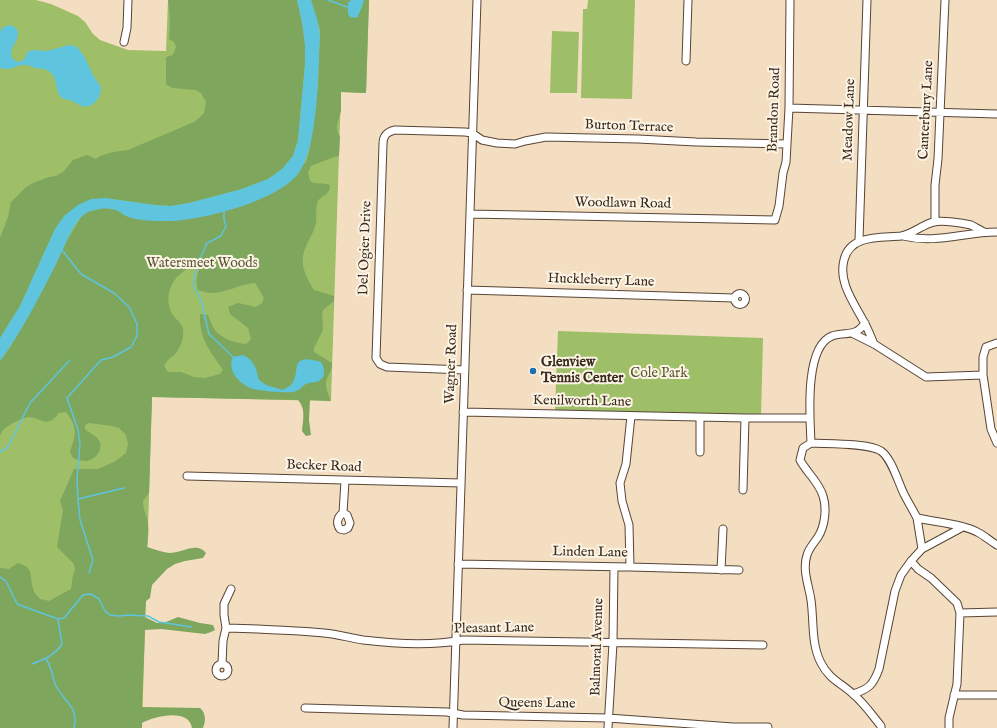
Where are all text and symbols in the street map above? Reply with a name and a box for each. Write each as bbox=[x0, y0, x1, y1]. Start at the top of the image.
street label: Canterbury Lane bbox=[916, 60, 938, 160]
street label: Brandon Road bbox=[765, 67, 785, 153]
street label: Meadow Lane bbox=[840, 78, 860, 162]
street label: Burton Terrace bbox=[584, 117, 674, 137]
street label: Woodlawn Road bbox=[575, 195, 671, 213]
street label: Del Ogier Drive bbox=[356, 200, 376, 296]
park label: Watersmeet Woods bbox=[146, 256, 258, 272]
street label: Huckleberry Lane bbox=[547, 271, 655, 291]
street label: Wagner Road bbox=[442, 324, 462, 404]
place label: Glenview Tennis Center bbox=[541, 355, 623, 388]
marker: Glenview Tennis Center bbox=[528, 366, 538, 376]
park label: Cole Park bbox=[630, 366, 688, 382]
street label: Kenilworth Lane bbox=[533, 393, 631, 411]
street label: Becker Road bbox=[286, 457, 362, 477]
street label: Linden Lane bbox=[552, 544, 628, 562]
street label: Balmoral Avenue bbox=[588, 598, 608, 696]
street label: Pleasant Lane bbox=[454, 620, 534, 638]
street label: Queens Lane bbox=[498, 695, 576, 713]

